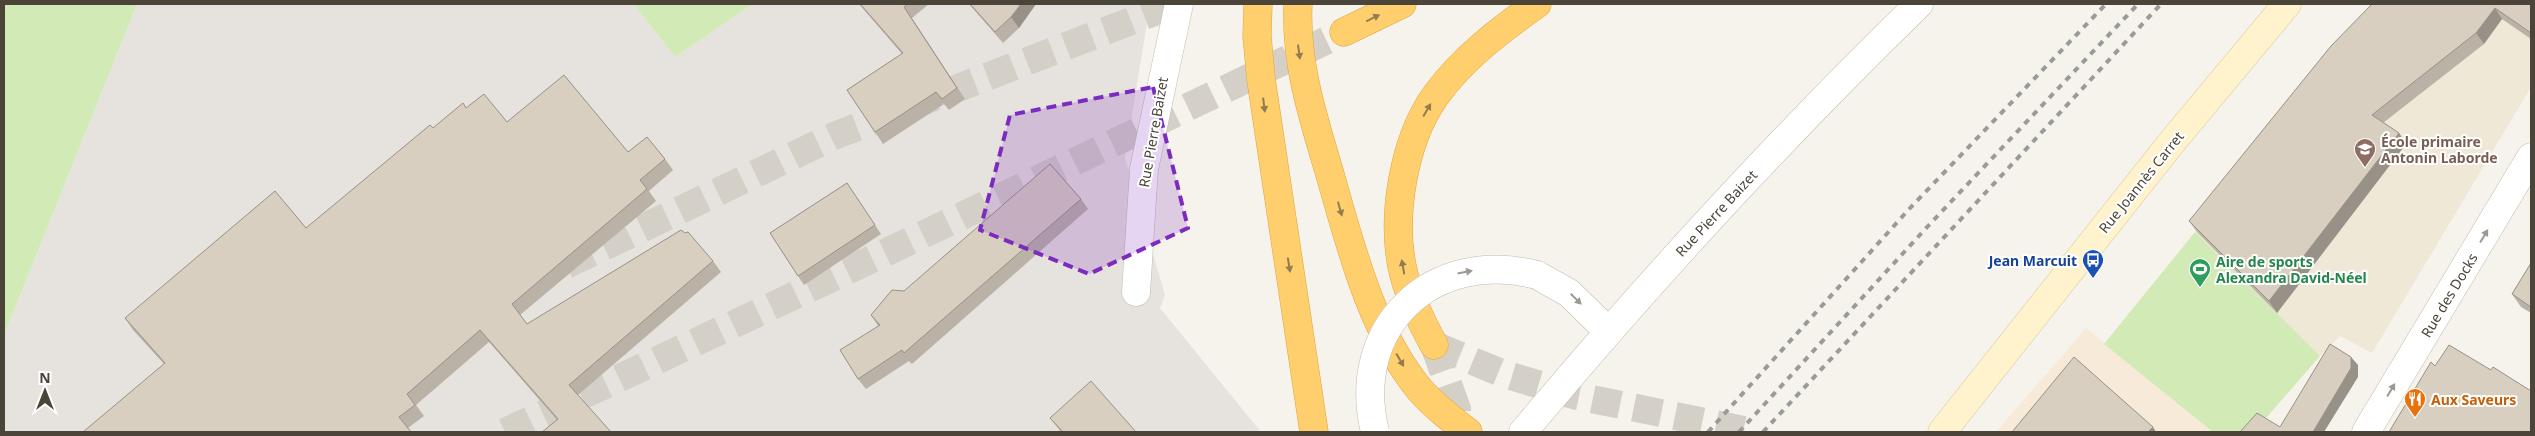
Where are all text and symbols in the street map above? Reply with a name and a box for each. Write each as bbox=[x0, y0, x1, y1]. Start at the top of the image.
one-way arrow bbox=[1366, 14, 1380, 22]
one-way arrow bbox=[1296, 45, 1304, 61]
street label: Rue Pierre Baizet bbox=[1134, 75, 1172, 189]
one-way arrow bbox=[1260, 97, 1268, 113]
one-way arrow bbox=[1423, 102, 1431, 117]
street label: Rue Joannès Carret bbox=[2094, 127, 2188, 237]
place label: École primaire Antonin Laborde bbox=[2381, 132, 2498, 167]
school or university icon: École primaire Antonin Laborde bbox=[2353, 137, 2377, 168]
street label: Rue Pierre Baizet bbox=[1671, 166, 1761, 260]
one-way arrow bbox=[1336, 202, 1344, 217]
one-way arrow bbox=[2479, 230, 2488, 243]
bus stop icon: Jean Marcuit bbox=[2081, 248, 2105, 279]
street label: Rue des Docks bbox=[2416, 249, 2482, 341]
place label: Jean Marcuit bbox=[1987, 251, 2077, 270]
place label: Aire de sports Alexandra David-Néel bbox=[2216, 252, 2367, 287]
sports icon: Aire de sports Alexandra David-Néel bbox=[2188, 257, 2212, 288]
one-way arrow bbox=[1285, 258, 1293, 274]
one-way arrow bbox=[1398, 259, 1406, 275]
one-way arrow bbox=[1458, 268, 1474, 276]
one-way arrow bbox=[1570, 293, 1582, 305]
one-way arrow bbox=[1396, 353, 1405, 366]
north arrow bbox=[20, 366, 70, 416]
text: N bbox=[39, 368, 51, 387]
one-way arrow bbox=[2387, 384, 2396, 397]
restaurant icon: Aux Saveurs bbox=[2403, 387, 2427, 418]
place label: Aux Saveurs bbox=[2431, 390, 2516, 409]

